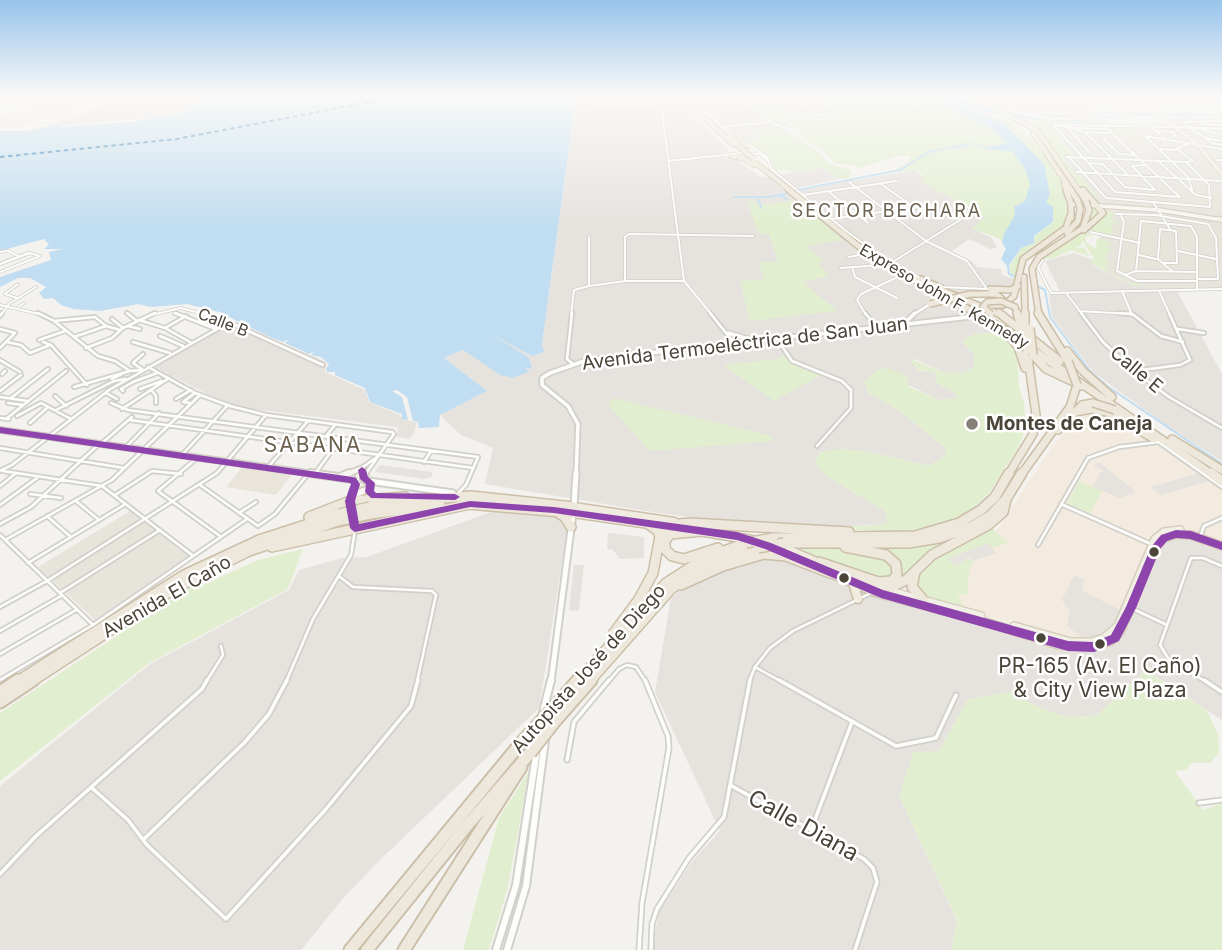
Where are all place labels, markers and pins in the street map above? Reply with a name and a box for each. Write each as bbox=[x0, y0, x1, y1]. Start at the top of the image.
place label: Montes de Caneja bbox=[986, 413, 1153, 435]
marker: Montes de Caneja bbox=[964, 416, 980, 432]
unlabelled marker bbox=[1147, 545, 1161, 559]
unlabelled marker bbox=[837, 571, 851, 585]
unlabelled marker bbox=[1034, 631, 1048, 645]
marker: PR-165 (Av. El Caño) & City View Plaza bbox=[1093, 637, 1107, 651]
place label: PR-165 (Av. El Caño) & City View Plaza bbox=[998, 654, 1202, 704]

